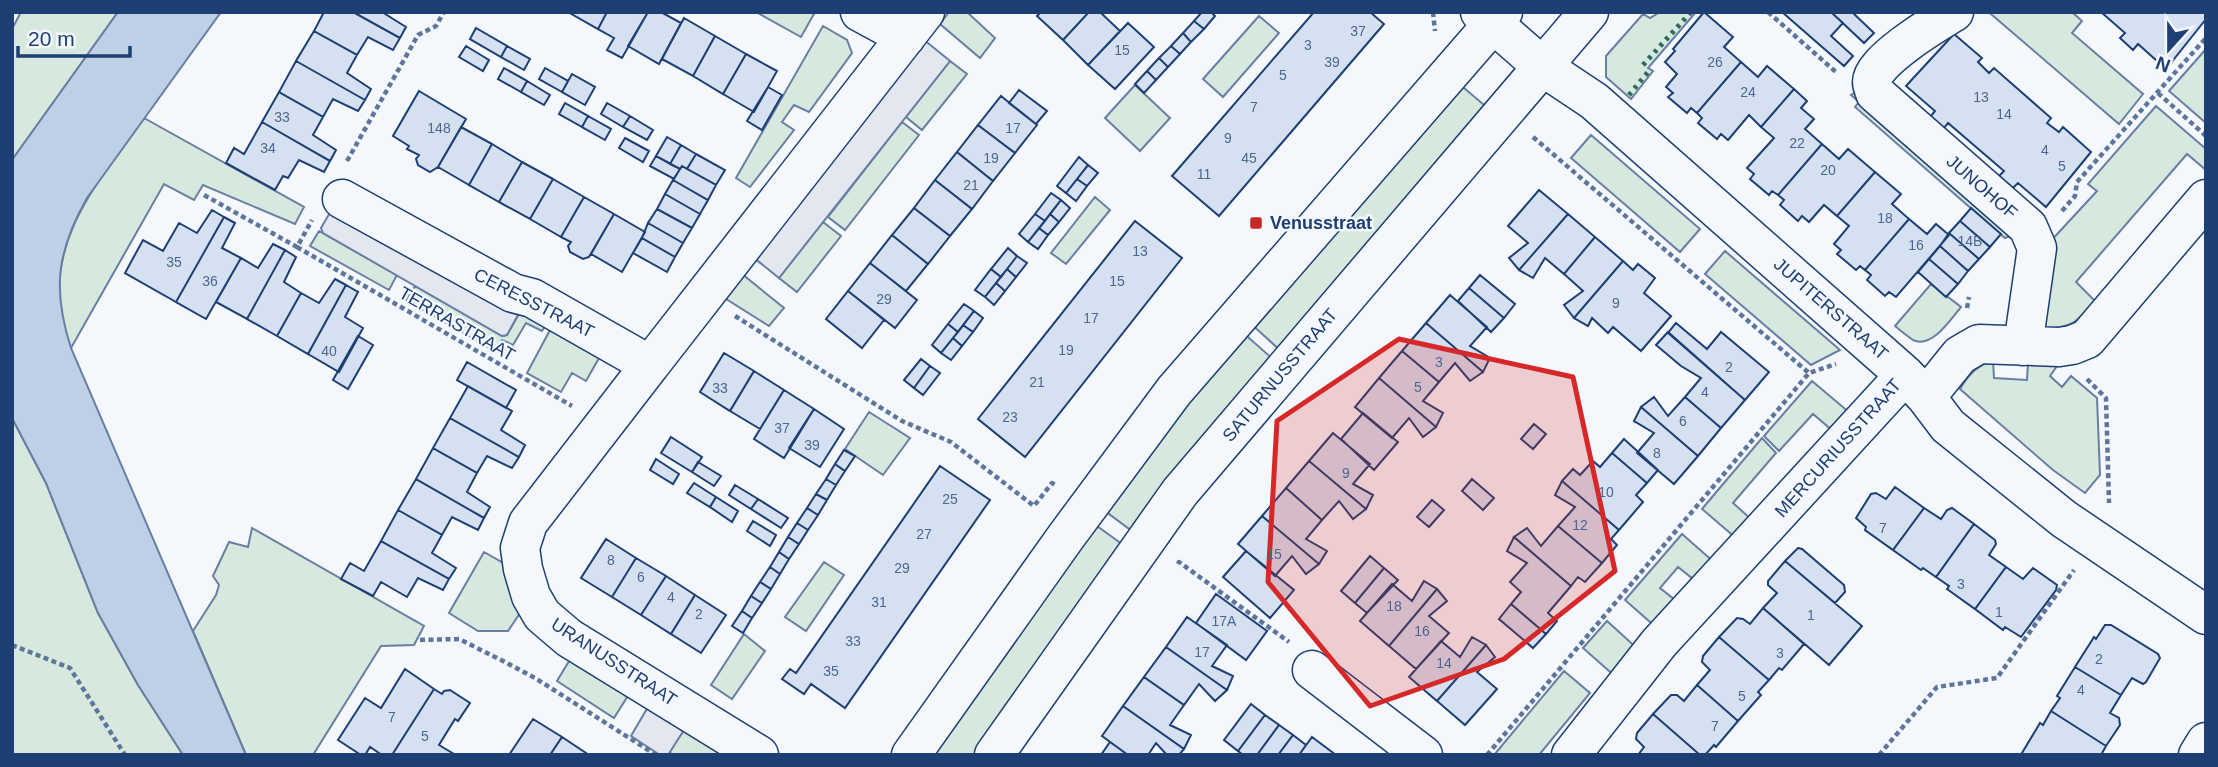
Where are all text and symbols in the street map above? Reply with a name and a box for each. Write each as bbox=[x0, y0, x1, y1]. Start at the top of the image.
scale bar bbox=[18, 14, 130, 58]
north arrow bbox=[2134, 14, 2204, 84]
house number: 37 bbox=[1350, 23, 1366, 39]
text: 20 m bbox=[28, 27, 75, 50]
house number: 3 bbox=[1304, 37, 1312, 53]
house number: 15 bbox=[1114, 42, 1130, 58]
text: N bbox=[2153, 52, 2173, 77]
house number: 39 bbox=[1324, 54, 1340, 70]
house number: 26 bbox=[1707, 54, 1723, 70]
house number: 5 bbox=[1279, 67, 1287, 83]
house number: 24 bbox=[1740, 84, 1756, 100]
house number: 13 bbox=[1973, 89, 1989, 105]
house number: 7 bbox=[1250, 99, 1258, 115]
house number: 14 bbox=[1996, 106, 2012, 122]
house number: 33 bbox=[274, 109, 290, 125]
house number: 148 bbox=[427, 120, 451, 136]
house number: 17 bbox=[1005, 120, 1021, 136]
house number: 9 bbox=[1224, 130, 1232, 146]
house number: 22 bbox=[1789, 135, 1805, 151]
house number: 34 bbox=[260, 140, 276, 156]
house number: 4 bbox=[2041, 142, 2049, 158]
house number: 19 bbox=[983, 150, 999, 166]
house number: 45 bbox=[1241, 150, 1257, 166]
street label: JUNOHOF bbox=[1943, 151, 2021, 223]
house number: 5 bbox=[2058, 158, 2066, 174]
house number: 20 bbox=[1820, 162, 1836, 178]
house number: 11 bbox=[1197, 166, 1211, 182]
house number: 21 bbox=[963, 177, 979, 193]
house number: 18 bbox=[1877, 210, 1893, 226]
place label: Venusstraat bbox=[1270, 213, 1372, 233]
marker: Venusstraat bbox=[1248, 215, 1264, 231]
house number: 14B bbox=[1958, 233, 1982, 249]
house number: 16 bbox=[1908, 237, 1924, 253]
house number: 13 bbox=[1132, 243, 1148, 259]
house number: 35 bbox=[166, 254, 182, 270]
street label: JUPITERSTRAAT bbox=[1770, 254, 1892, 364]
street label: CERESSTRAAT bbox=[471, 264, 597, 342]
house number: 36 bbox=[202, 273, 218, 289]
house number: 15 bbox=[1109, 273, 1125, 289]
street label: TERRASTRAAT bbox=[395, 283, 519, 365]
house number: 29 bbox=[876, 291, 892, 307]
house number: 9 bbox=[1612, 295, 1620, 311]
street label: SATURNUSSTRAAT bbox=[1219, 304, 1341, 446]
house number: 17 bbox=[1083, 310, 1099, 326]
house number: 19 bbox=[1058, 342, 1074, 358]
house number: 40 bbox=[321, 343, 337, 359]
house number: 3 bbox=[1435, 354, 1443, 370]
house number: 2 bbox=[1725, 359, 1733, 375]
house number: 21 bbox=[1029, 374, 1045, 390]
street label: MERCURIUSSTRAAT bbox=[1771, 375, 1905, 521]
house number: 5 bbox=[1414, 379, 1422, 395]
house number: 33 bbox=[712, 380, 728, 396]
house number: 4 bbox=[1701, 384, 1709, 400]
house number: 23 bbox=[1002, 409, 1018, 425]
house number: 6 bbox=[1679, 413, 1687, 429]
house number: 37 bbox=[774, 420, 790, 436]
house number: 39 bbox=[804, 437, 820, 453]
house number: 8 bbox=[1653, 445, 1661, 461]
house number: 9 bbox=[1342, 465, 1350, 481]
house number: 10 bbox=[1598, 484, 1614, 500]
house number: 25 bbox=[942, 491, 958, 507]
house number: 12 bbox=[1572, 517, 1588, 533]
house number: 7 bbox=[1879, 520, 1887, 536]
house number: 27 bbox=[916, 526, 932, 542]
house number: 15 bbox=[1266, 546, 1282, 562]
house number: 8 bbox=[607, 552, 615, 568]
house number: 29 bbox=[894, 560, 910, 576]
house number: 6 bbox=[637, 569, 645, 585]
house number: 3 bbox=[1957, 576, 1965, 592]
house number: 4 bbox=[667, 589, 675, 605]
house number: 31 bbox=[871, 594, 887, 610]
house number: 18 bbox=[1386, 598, 1402, 614]
house number: 1 bbox=[1995, 604, 2003, 620]
house number: 2 bbox=[695, 606, 703, 622]
house number: 1 bbox=[1807, 607, 1815, 623]
house number: 17A bbox=[1212, 613, 1237, 629]
street label: URANUSSTRAAT bbox=[547, 614, 681, 710]
house number: 16 bbox=[1414, 623, 1430, 639]
house number: 33 bbox=[845, 633, 861, 649]
house number: 17 bbox=[1194, 644, 1210, 660]
house number: 3 bbox=[1776, 645, 1784, 661]
house number: 2 bbox=[2095, 651, 2103, 667]
house number: 14 bbox=[1436, 655, 1452, 671]
house number: 35 bbox=[823, 663, 839, 679]
house number: 4 bbox=[2077, 682, 2085, 698]
house number: 5 bbox=[1738, 688, 1746, 704]
house number: 7 bbox=[388, 709, 396, 725]
house number: 7 bbox=[1711, 718, 1719, 734]
house number: 5 bbox=[421, 728, 429, 744]

